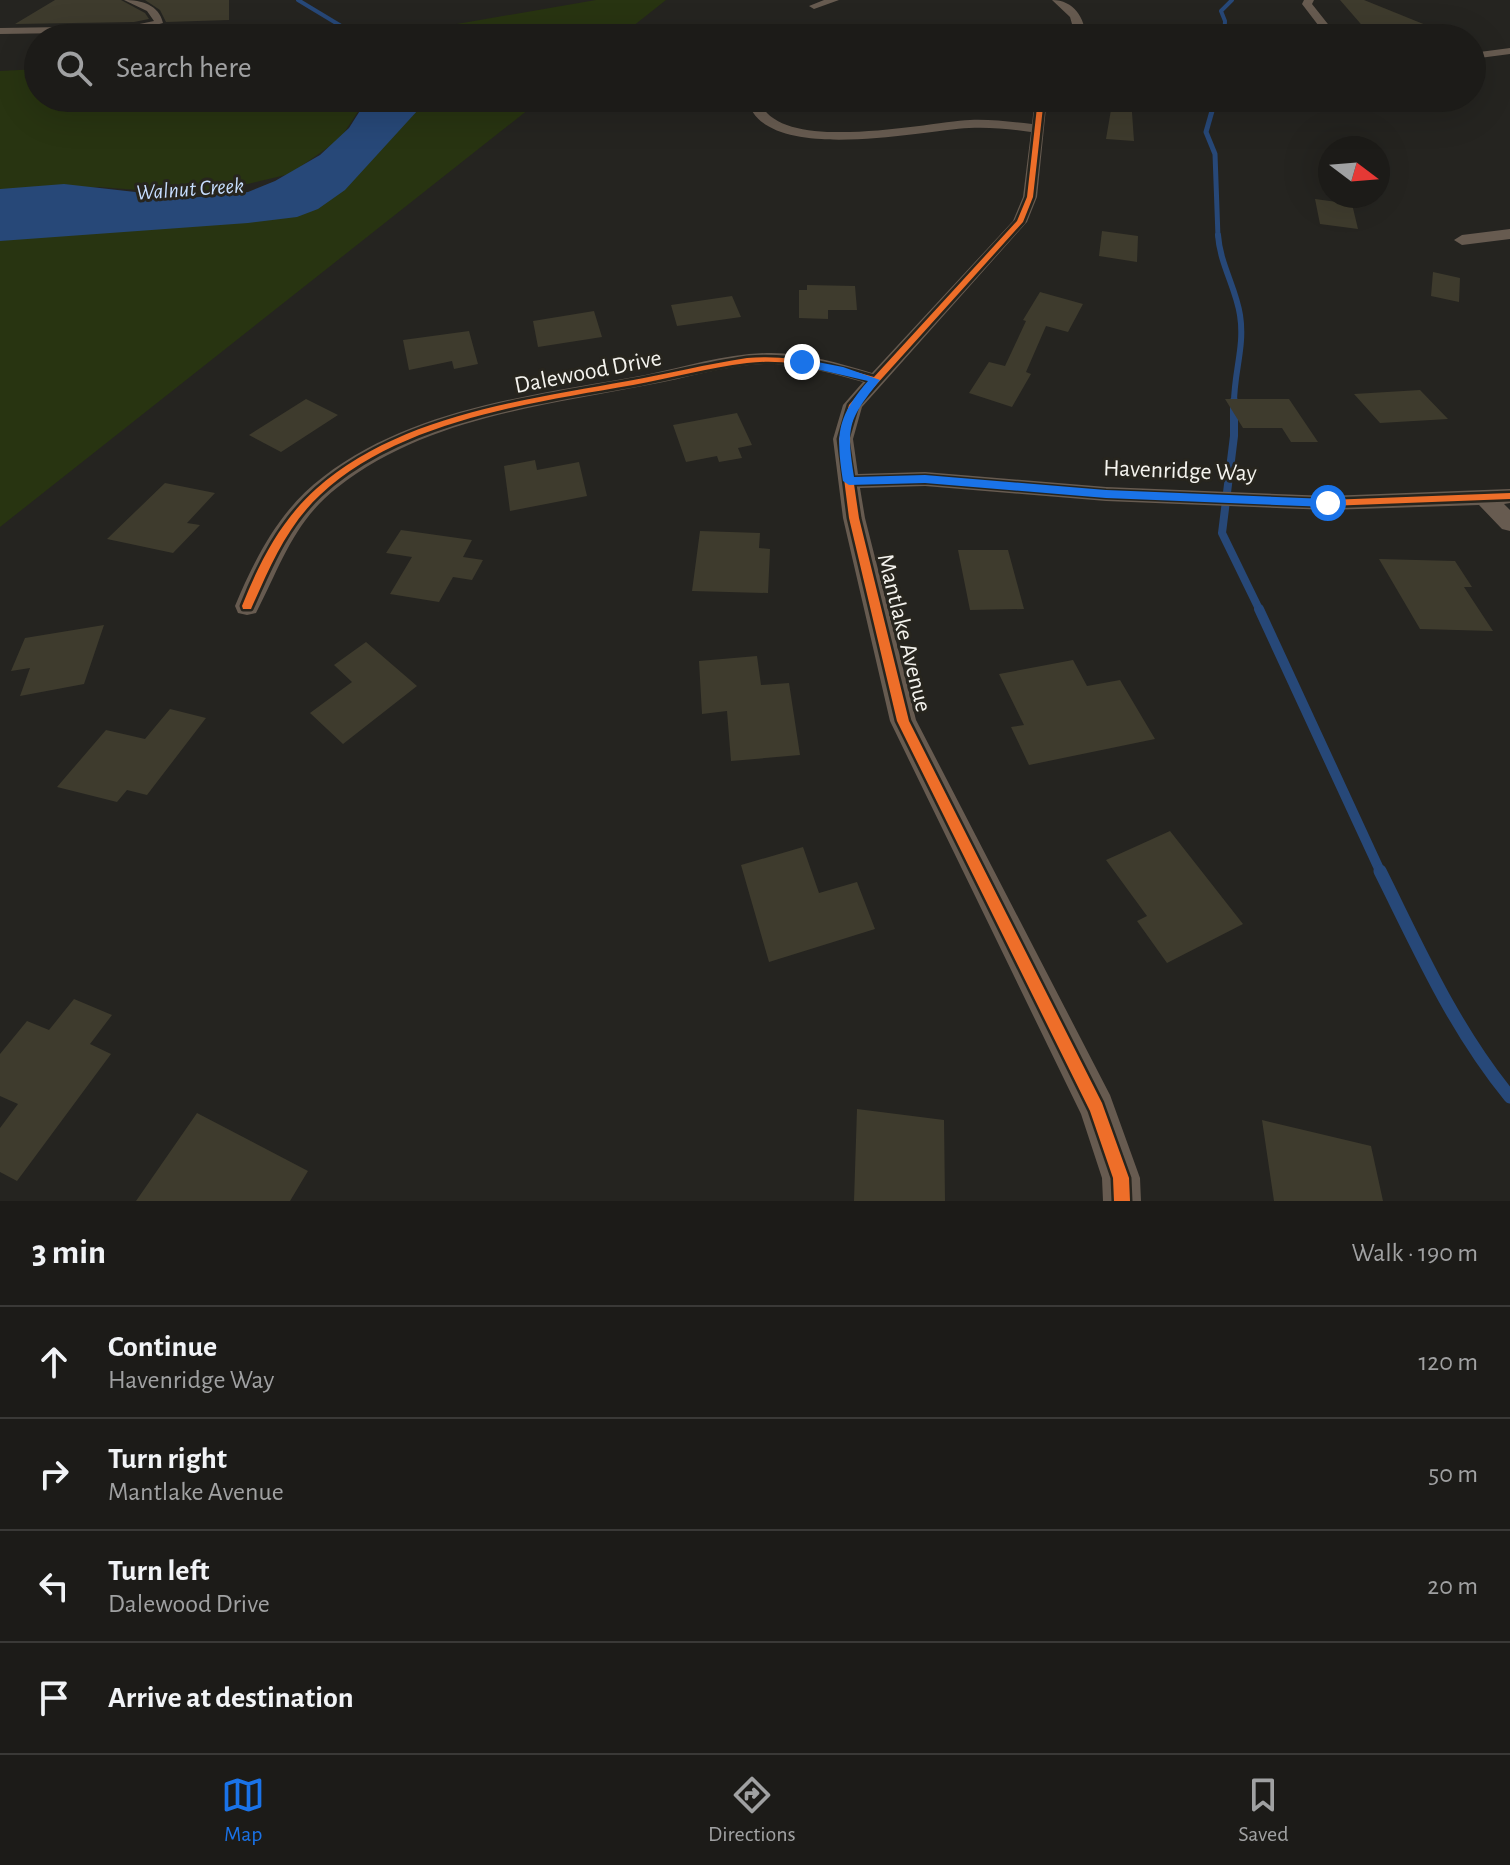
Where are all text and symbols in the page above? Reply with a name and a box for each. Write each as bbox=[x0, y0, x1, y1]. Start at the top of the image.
search box bbox=[24, 24, 1486, 112]
icon: search bbox=[52, 46, 96, 90]
text: Search here bbox=[116, 53, 252, 83]
north arrow bbox=[1318, 136, 1390, 208]
water label: Walnut Creek bbox=[135, 174, 245, 204]
route end bbox=[784, 344, 820, 380]
street label: Dalewood Drive bbox=[512, 346, 664, 398]
street label: Havenridge Way bbox=[1103, 456, 1257, 486]
route start bbox=[1310, 485, 1346, 521]
street label: Mantlake Avenue bbox=[873, 551, 935, 715]
text: 3 min bbox=[32, 1236, 106, 1270]
text: Walk · 190 m bbox=[1351, 1240, 1478, 1266]
text: Continue bbox=[108, 1332, 217, 1362]
icon: ahead bbox=[32, 1340, 76, 1384]
text: 120 m bbox=[1418, 1349, 1478, 1375]
text: Havenridge Way bbox=[108, 1367, 274, 1393]
text: Turn right bbox=[108, 1444, 227, 1474]
icon: right bbox=[32, 1452, 76, 1496]
text: 50 m bbox=[1428, 1461, 1478, 1487]
text: Mantlake Avenue bbox=[108, 1479, 284, 1505]
text: Turn left bbox=[108, 1556, 209, 1586]
icon: left bbox=[32, 1564, 76, 1608]
text: 20 m bbox=[1427, 1573, 1478, 1599]
text: Dalewood Drive bbox=[108, 1591, 270, 1617]
icon: arrive bbox=[32, 1676, 76, 1720]
text: Arrive at destination bbox=[108, 1683, 354, 1713]
tab: Map bbox=[221, 1773, 265, 1847]
tab: Directions bbox=[708, 1773, 796, 1847]
tab: Saved bbox=[1238, 1773, 1289, 1847]

